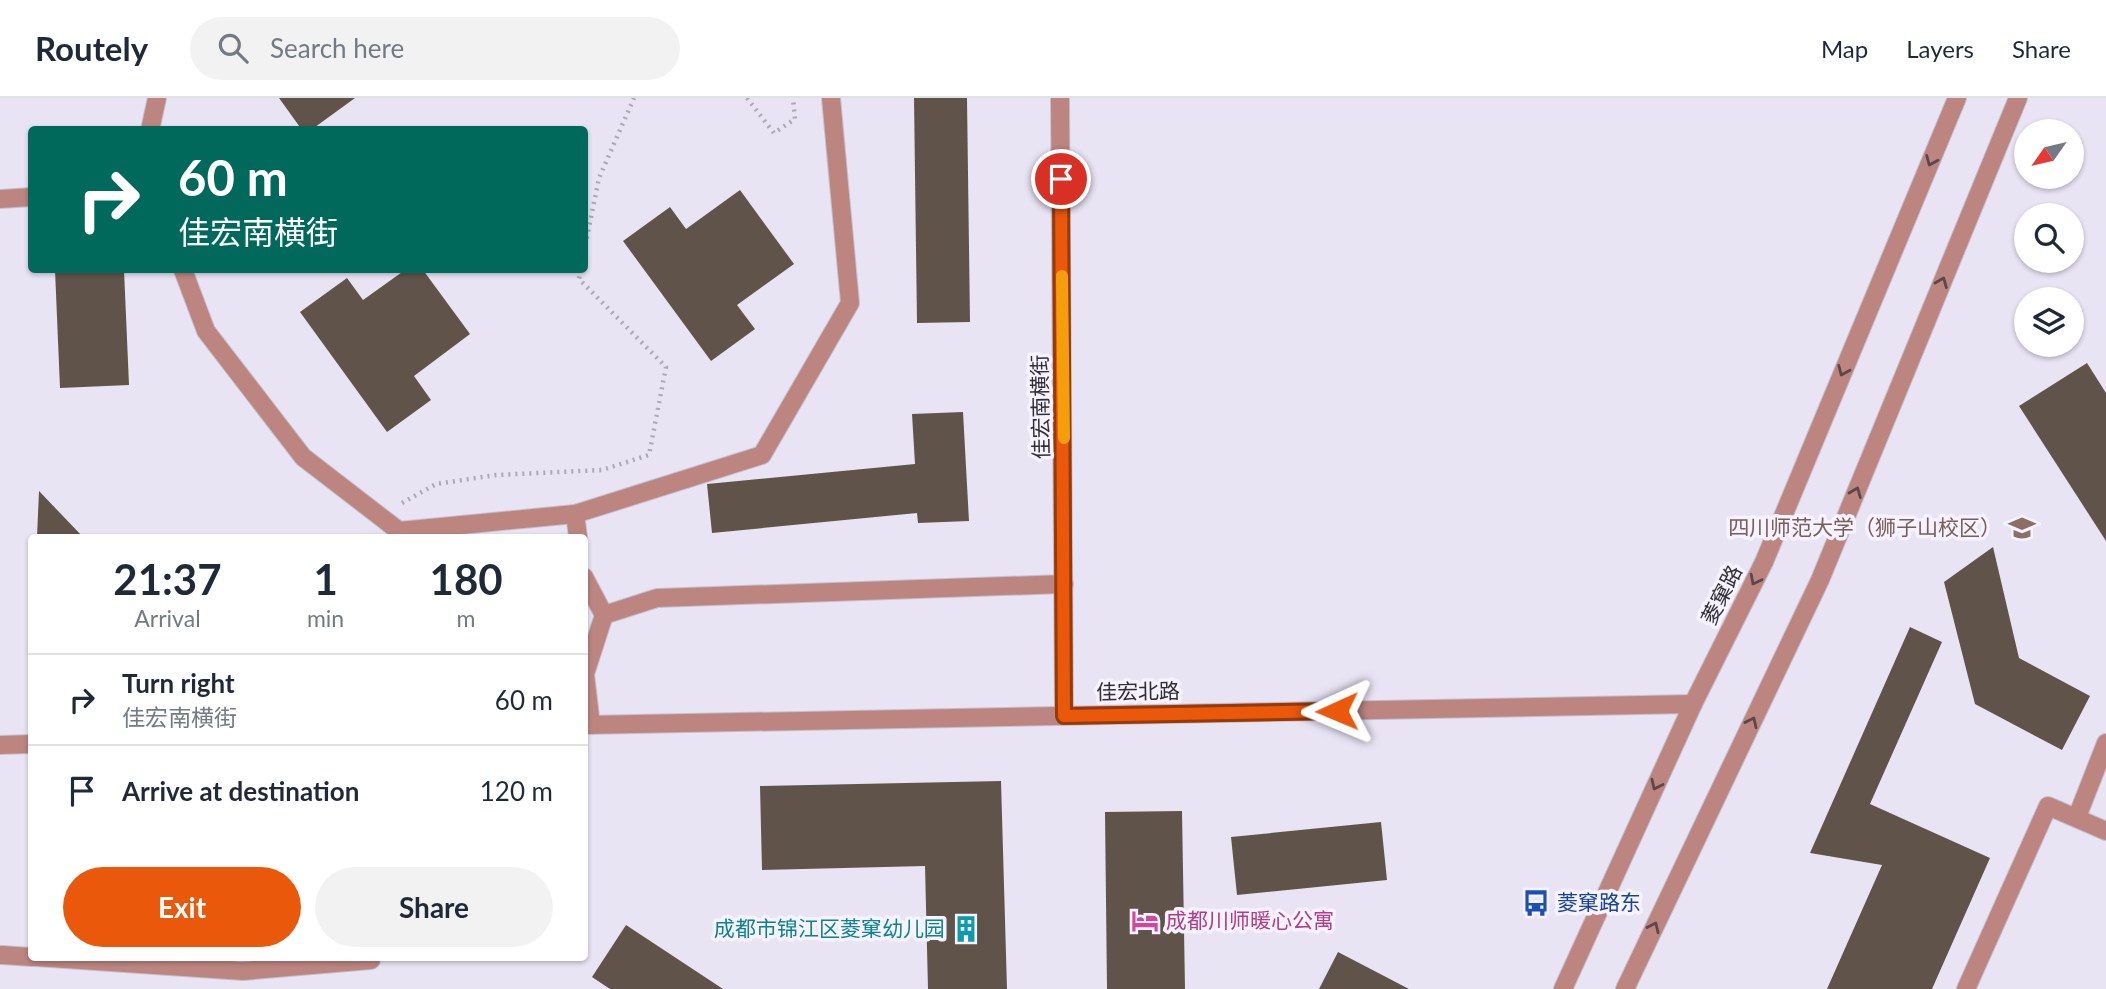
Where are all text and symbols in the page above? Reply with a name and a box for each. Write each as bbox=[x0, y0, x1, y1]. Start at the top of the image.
search box bbox=[190, 17, 680, 80]
text: Routely bbox=[35, 28, 148, 68]
icon: search bbox=[214, 29, 252, 67]
text: Search here bbox=[270, 32, 404, 64]
text: Map bbox=[1821, 34, 1868, 63]
text: Layers bbox=[1906, 34, 1974, 63]
text: Share bbox=[2012, 34, 2071, 63]
north arrow bbox=[2014, 119, 2084, 189]
map controls bbox=[2014, 119, 2084, 357]
text: 60 m bbox=[178, 148, 288, 206]
pin bbox=[1031, 149, 1091, 209]
icon: right bbox=[63, 154, 154, 245]
one-way arrow bbox=[1925, 154, 1939, 166]
icon: arrive bbox=[1042, 160, 1080, 198]
button: search bbox=[2014, 203, 2084, 273]
text: 佳宏南横街 bbox=[178, 212, 338, 251]
one-way arrow bbox=[1934, 277, 1948, 289]
button: layers bbox=[2014, 287, 2084, 357]
street label: 佳宏南横街 bbox=[1026, 354, 1053, 460]
one-way arrow bbox=[1838, 364, 1852, 376]
one-way arrow bbox=[1847, 487, 1861, 499]
school or university icon: 四川师范大学（狮子山校区） bbox=[2007, 513, 2037, 543]
place label: 四川师范大学（狮子山校区） bbox=[1728, 514, 2001, 539]
text: 21:37 bbox=[113, 554, 222, 604]
text: 1 bbox=[313, 554, 338, 604]
text: 180 bbox=[430, 554, 503, 604]
street label: 菱窠路 bbox=[1695, 561, 1746, 628]
one-way arrow bbox=[1749, 573, 1763, 586]
text: Arrival bbox=[134, 604, 201, 632]
text: min bbox=[307, 604, 344, 632]
text: m bbox=[457, 604, 476, 632]
text: Turn right bbox=[122, 667, 235, 699]
position arrow bbox=[1300, 674, 1374, 748]
street label: 佳宏北路 bbox=[1096, 677, 1180, 704]
icon: right bbox=[63, 681, 101, 719]
text: 60 m bbox=[495, 684, 553, 716]
text: 佳宏南横街 bbox=[122, 703, 237, 731]
one-way arrow bbox=[1744, 717, 1758, 729]
icon: arrive bbox=[63, 772, 101, 810]
text: Arrive at destination bbox=[122, 775, 359, 807]
text: 120 m bbox=[480, 775, 553, 807]
one-way arrow bbox=[1650, 778, 1664, 790]
button: Exit bbox=[63, 867, 301, 947]
button: Share bbox=[315, 867, 553, 947]
bus stop icon: 菱窠路东 bbox=[1521, 888, 1551, 918]
place label: 菱窠路东 bbox=[1557, 889, 1641, 914]
hotel icon: 成都川师暖心公寓 bbox=[1130, 906, 1160, 936]
place label: 成都川师暖心公寓 bbox=[1166, 907, 1334, 932]
building icon: 成都市锦江区菱窠幼儿园 bbox=[951, 914, 981, 944]
place label: 成都市锦江区菱窠幼儿园 bbox=[714, 915, 945, 940]
one-way arrow bbox=[1646, 922, 1660, 934]

